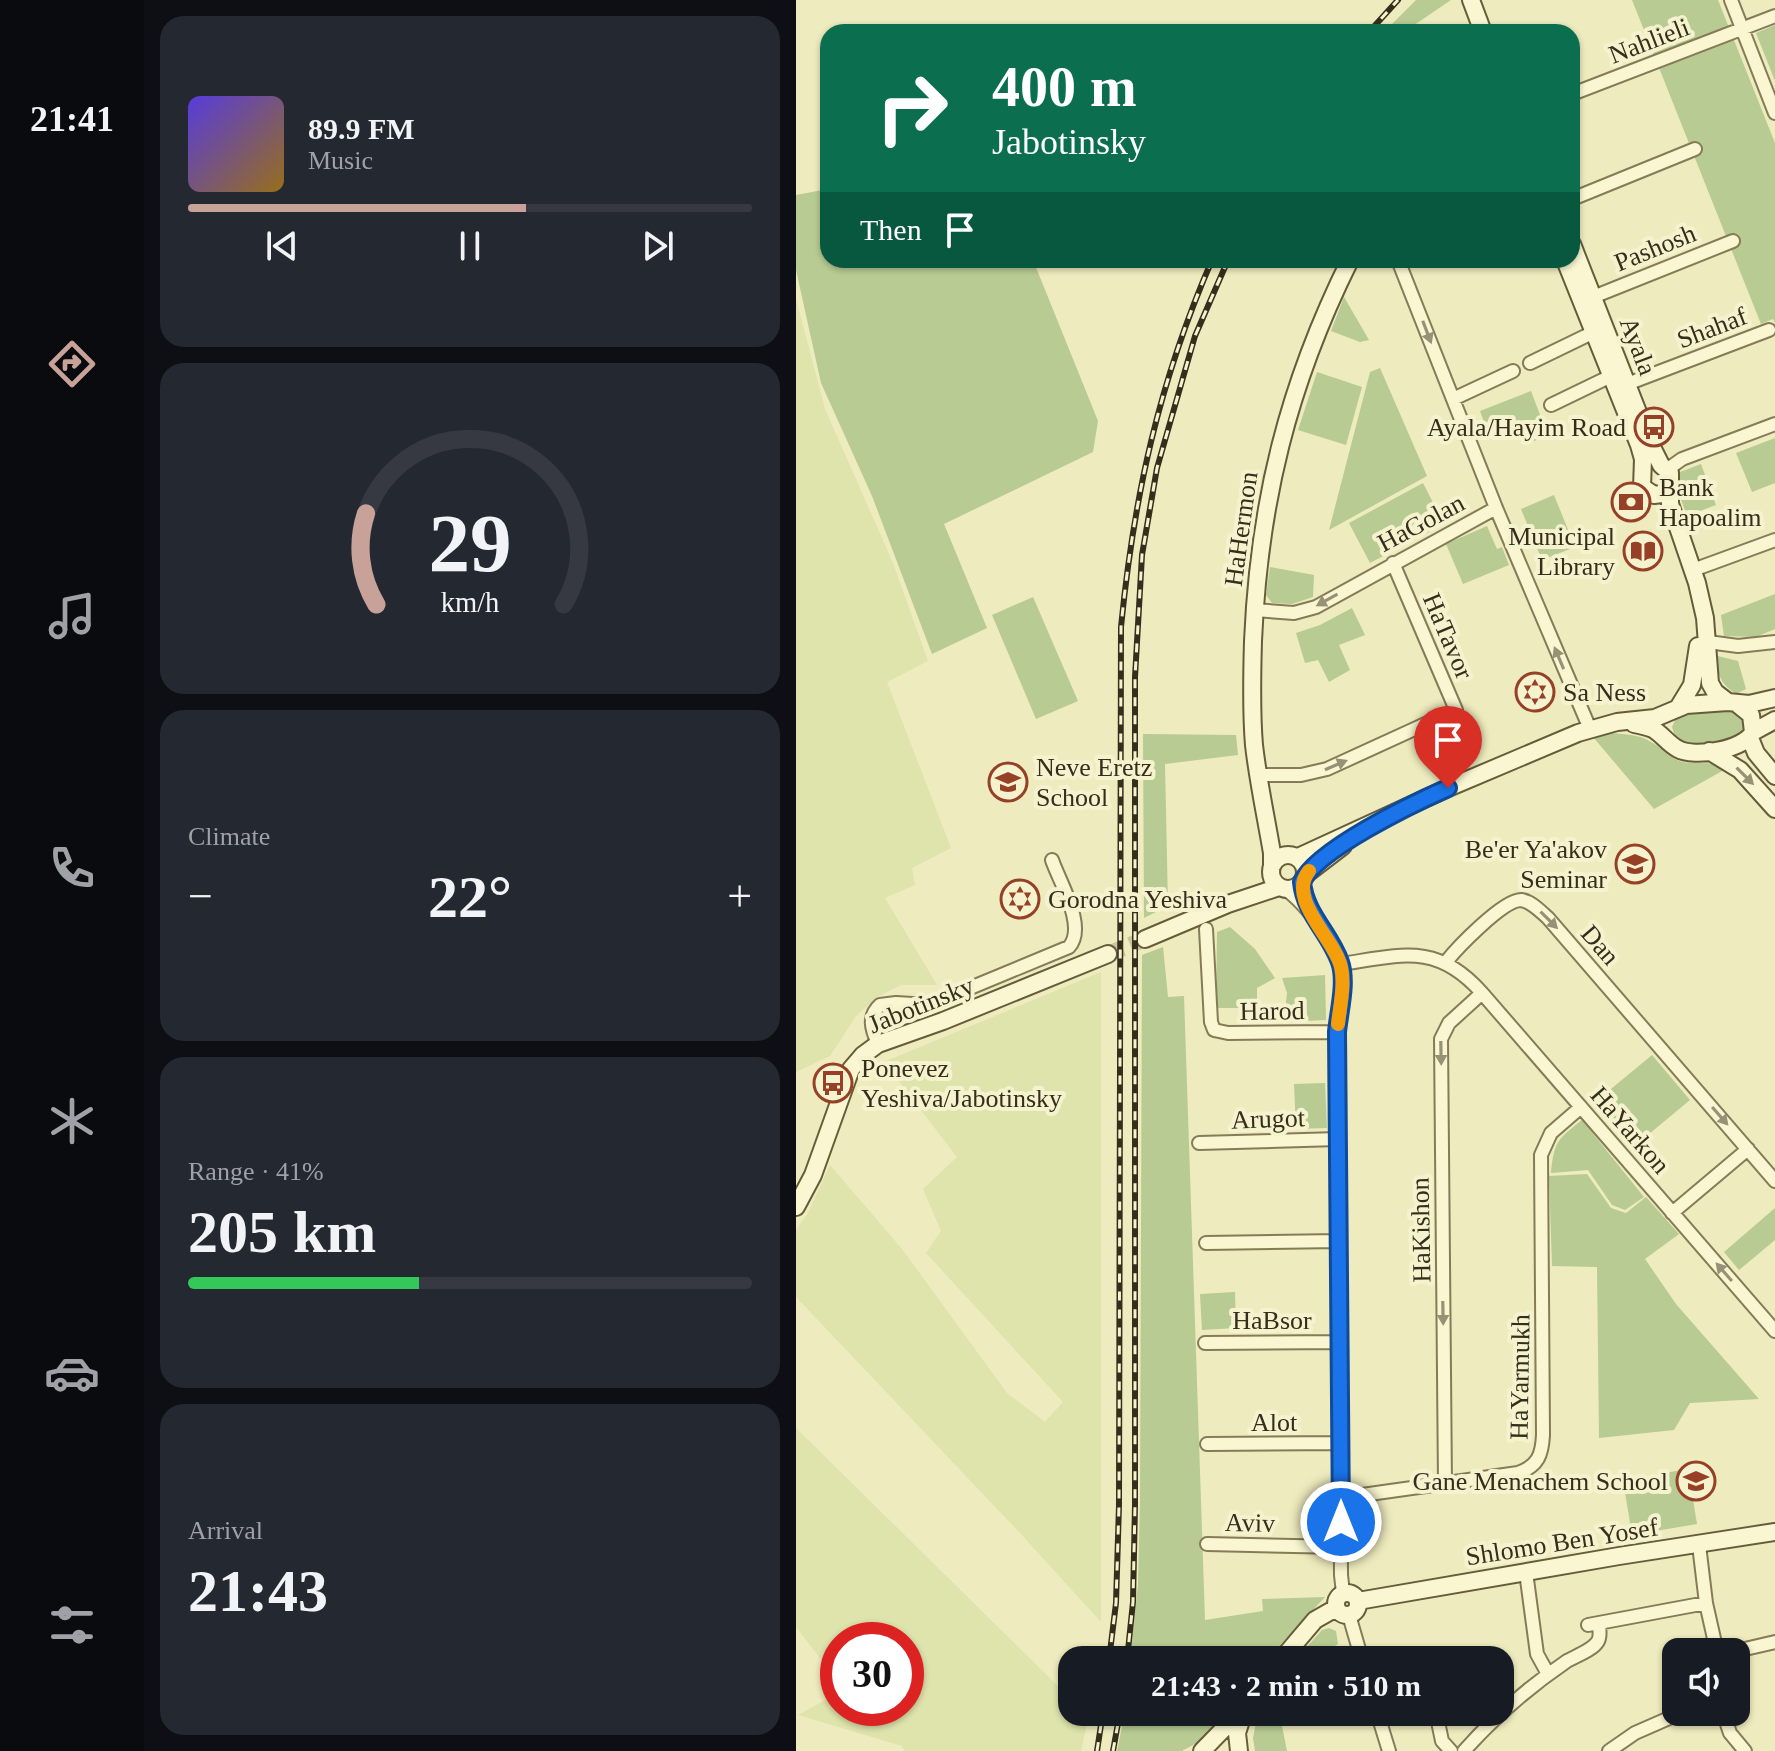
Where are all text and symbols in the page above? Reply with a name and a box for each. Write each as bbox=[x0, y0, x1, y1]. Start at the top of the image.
street label: Nahlieli bbox=[1605, 12, 1693, 70]
icon: right bbox=[860, 56, 964, 160]
text: 400 m bbox=[992, 56, 1137, 118]
text: 21:41 bbox=[30, 99, 114, 139]
text: 89.9 FM bbox=[308, 112, 415, 145]
text: Jabotinsky bbox=[992, 122, 1146, 162]
text: Music bbox=[308, 146, 373, 175]
icon: arrive bbox=[938, 208, 982, 252]
text: Then bbox=[860, 213, 922, 246]
street label: Pashosh bbox=[1610, 219, 1700, 277]
icon: previous bbox=[260, 224, 304, 268]
icon: pause bbox=[448, 224, 492, 268]
icon: next bbox=[636, 224, 680, 268]
street label: Shahaf bbox=[1673, 301, 1751, 354]
street label: Ayala bbox=[1614, 313, 1662, 379]
one-way arrow bbox=[1421, 321, 1434, 345]
icon: directions bbox=[44, 336, 100, 392]
bus stop icon: Ayala/Hayim Road bbox=[1633, 406, 1675, 448]
place label: Ayala/Hayim Road bbox=[1427, 413, 1626, 442]
street label: HaHermon bbox=[1219, 470, 1263, 588]
place label: Bank Hapoalim bbox=[1659, 473, 1762, 532]
bank icon: Bank Hapoalim bbox=[1610, 481, 1652, 523]
street label: HaGolan bbox=[1373, 488, 1469, 558]
text: 29 bbox=[428, 496, 512, 588]
place label: Municipal Library bbox=[1508, 522, 1615, 581]
library icon: Municipal Library bbox=[1622, 530, 1664, 572]
text: km/h bbox=[441, 587, 499, 618]
icon: music bbox=[44, 588, 100, 644]
street label: HaTavor bbox=[1417, 589, 1479, 684]
one-way arrow bbox=[1316, 594, 1339, 607]
one-way arrow bbox=[1553, 646, 1566, 670]
synagogue icon: Sa Ness bbox=[1514, 671, 1556, 713]
place label: Sa Ness bbox=[1563, 678, 1646, 707]
pin bbox=[1414, 706, 1482, 788]
icon: arrive bbox=[1426, 718, 1470, 762]
place label: Neve Eretz School bbox=[1036, 753, 1152, 812]
one-way arrow bbox=[1324, 758, 1347, 771]
school or university icon: Neve Eretz School bbox=[987, 761, 1029, 803]
one-way arrow bbox=[1735, 766, 1754, 785]
text: Climate bbox=[188, 822, 270, 851]
place label: Be'er Ya'akov Seminar bbox=[1465, 835, 1607, 894]
icon: phone bbox=[44, 840, 100, 896]
school or university icon: Be'er Ya'akov Seminar bbox=[1614, 843, 1656, 885]
text: 22° bbox=[428, 864, 512, 930]
text: − bbox=[188, 872, 213, 921]
text: + bbox=[727, 872, 752, 921]
synagogue icon: Gorodna Yeshiva bbox=[999, 878, 1041, 920]
place label: Gorodna Yeshiva bbox=[1048, 885, 1228, 914]
one-way arrow bbox=[1539, 910, 1558, 929]
street label: Dan bbox=[1575, 919, 1625, 971]
street label: Jabotinsky bbox=[864, 971, 978, 1039]
street label: Harod bbox=[1239, 996, 1305, 1026]
one-way arrow bbox=[1435, 1041, 1447, 1066]
place label: Ponevez Yeshiva/Jabotinsky bbox=[861, 1054, 1062, 1113]
bus stop icon: Ponevez Yeshiva/Jabotinsky bbox=[812, 1062, 854, 1104]
street label: HaYarkon bbox=[1584, 1081, 1676, 1179]
icon: climate bbox=[44, 1093, 100, 1149]
street label: Arugot bbox=[1231, 1103, 1306, 1135]
one-way arrow bbox=[1710, 1107, 1728, 1126]
text: Range · 41% bbox=[188, 1157, 324, 1186]
street label: HaKishon bbox=[1406, 1177, 1436, 1283]
text: 205 km bbox=[188, 1199, 376, 1265]
one-way arrow bbox=[1716, 1263, 1733, 1283]
one-way arrow bbox=[1437, 1301, 1449, 1326]
street label: HaBsor bbox=[1232, 1306, 1312, 1335]
street label: HaYarmukh bbox=[1504, 1314, 1536, 1440]
icon: car bbox=[44, 1345, 100, 1401]
street label: Alot bbox=[1251, 1408, 1298, 1437]
school or university icon: Gane Menachem School bbox=[1675, 1460, 1717, 1502]
place label: Gane Menachem School bbox=[1412, 1467, 1668, 1496]
position arrow bbox=[1299, 1480, 1383, 1564]
street label: Aviv bbox=[1225, 1508, 1275, 1538]
street label: Shlomo Ben Yosef bbox=[1464, 1512, 1661, 1572]
text: Arrival bbox=[188, 1516, 263, 1545]
text: 21:43 bbox=[188, 1558, 328, 1624]
icon: filters bbox=[44, 1597, 100, 1653]
speed limit sign: 30 bbox=[820, 1622, 924, 1726]
map controls bbox=[1662, 1638, 1750, 1726]
button: sound bbox=[1662, 1638, 1750, 1726]
text: 21:43 · 2 min · 510 m bbox=[1151, 1669, 1421, 1702]

